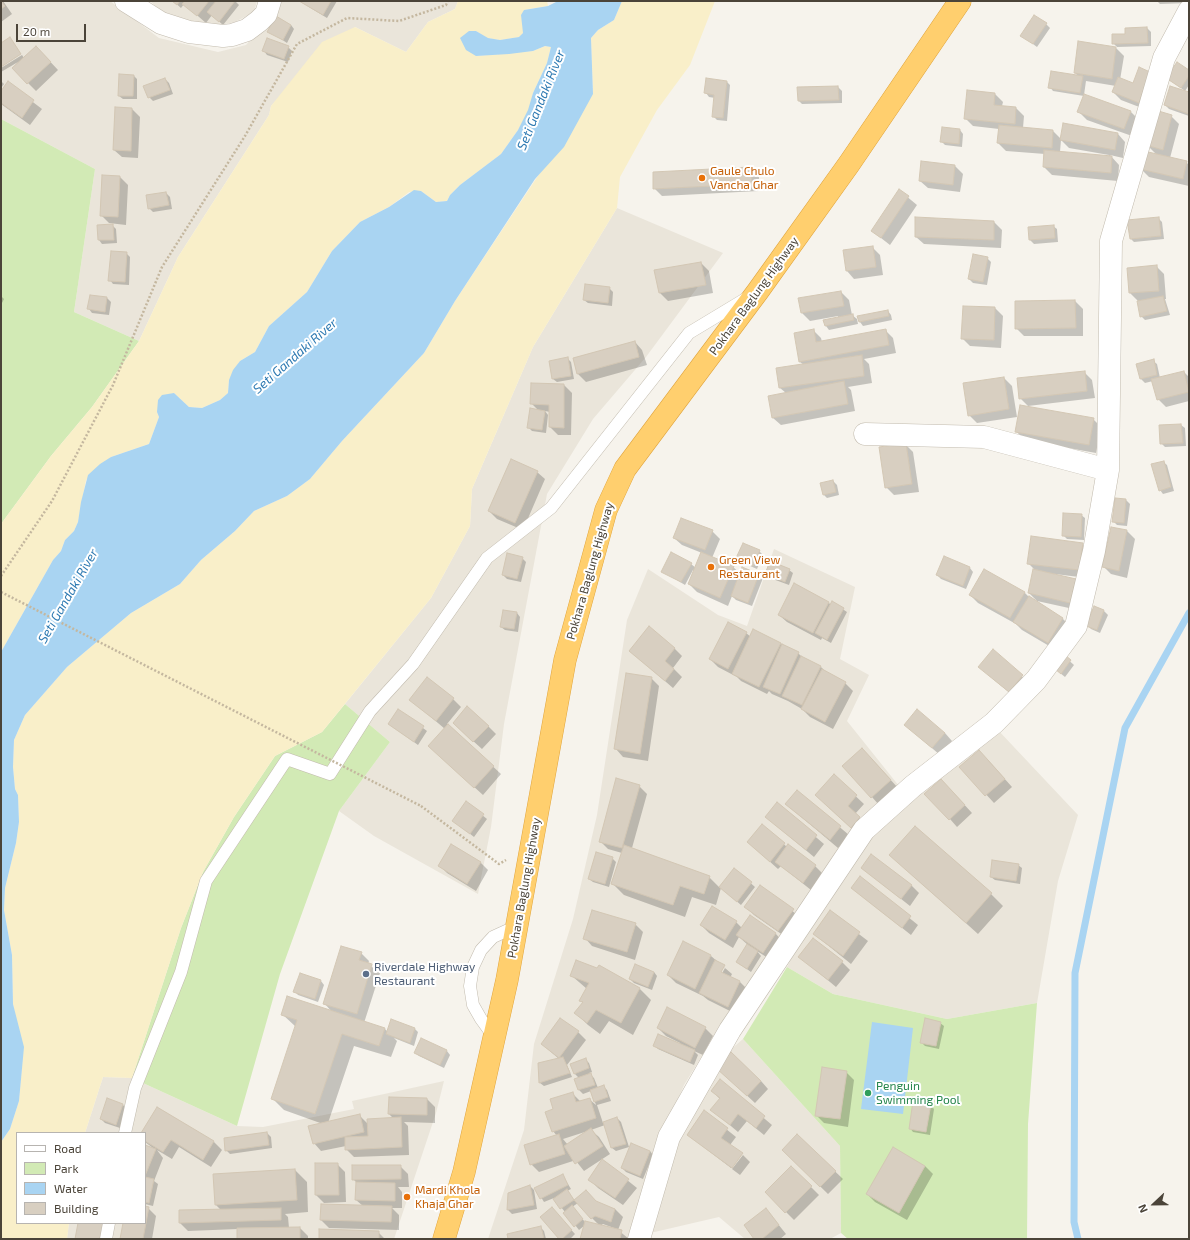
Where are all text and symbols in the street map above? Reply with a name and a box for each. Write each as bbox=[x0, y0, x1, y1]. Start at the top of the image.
scale bar bbox=[18, 16, 88, 42]
text: 20 m bbox=[23, 24, 50, 38]
water label: Seti Gandaki River bbox=[514, 48, 568, 152]
place label: Gaule Chulo Vancha Ghar bbox=[710, 164, 779, 192]
marker: Gaule Chulo Vancha Ghar bbox=[697, 173, 707, 183]
street label: Pokhara Baglung Highway bbox=[706, 234, 802, 358]
water label: Seti Gandaki River bbox=[250, 315, 340, 397]
street label: Pokhara Baglung Highway bbox=[563, 501, 617, 641]
water label: Seti Gandaki River bbox=[35, 546, 101, 646]
place label: Green View Restaurant bbox=[719, 553, 780, 581]
marker: Green View Restaurant bbox=[706, 562, 716, 572]
street label: Pokhara Baglung Highway bbox=[505, 817, 543, 959]
place label: Riverdale Highway Restaurant bbox=[374, 960, 475, 988]
marker: Riverdale Highway Restaurant bbox=[361, 969, 371, 979]
place label: Penguin Swimming Pool bbox=[876, 1079, 960, 1107]
marker: Penguin Swimming Pool bbox=[863, 1088, 873, 1098]
legend bbox=[16, 1132, 146, 1224]
text: Road bbox=[54, 1141, 82, 1155]
text: Park bbox=[54, 1161, 79, 1175]
text: Water bbox=[54, 1181, 88, 1195]
place label: Mardi Khola Khaja Ghar bbox=[415, 1183, 480, 1211]
north arrow bbox=[1134, 1184, 1174, 1224]
marker: Mardi Khola Khaja Ghar bbox=[402, 1192, 412, 1202]
text: Building bbox=[54, 1201, 98, 1215]
text: N bbox=[1135, 1203, 1150, 1215]

